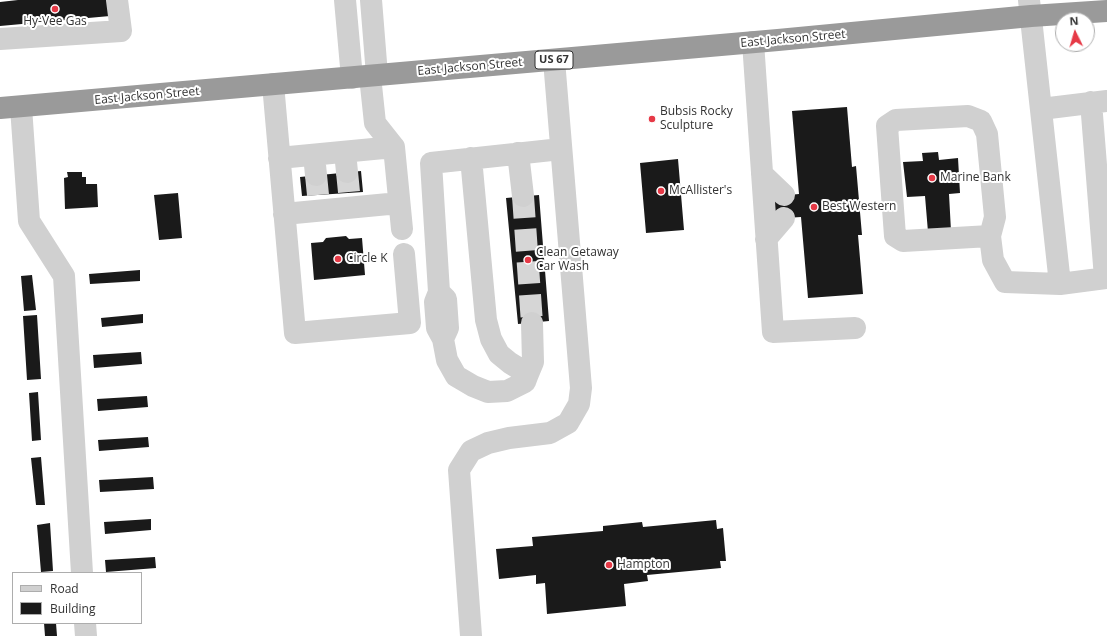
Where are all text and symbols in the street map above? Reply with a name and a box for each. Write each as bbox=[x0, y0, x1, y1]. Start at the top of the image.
marker: Hy-Vee Gas bbox=[50, 4, 60, 14]
north arrow bbox=[1055, 12, 1095, 52]
text: N bbox=[1069, 13, 1079, 28]
place label: Hy-Vee Gas bbox=[23, 15, 87, 29]
street label: East Jackson Street bbox=[740, 27, 846, 51]
road number: US 67 bbox=[535, 51, 573, 69]
street label: East Jackson Street bbox=[417, 55, 523, 79]
street label: East Jackson Street bbox=[94, 84, 200, 108]
place label: Bubsis Rocky Sculpture bbox=[660, 105, 733, 133]
marker: Bubsis Rocky Sculpture bbox=[647, 114, 657, 124]
place label: Marine Bank bbox=[940, 171, 1011, 185]
marker: Marine Bank bbox=[927, 173, 937, 183]
place label: McAllister's bbox=[669, 184, 732, 198]
marker: McAllister's bbox=[656, 186, 666, 196]
place label: Best Western bbox=[822, 200, 896, 214]
marker: Best Western bbox=[809, 202, 819, 212]
place label: Clean Getaway Car Wash bbox=[536, 246, 619, 274]
place label: Circle K bbox=[346, 252, 387, 266]
marker: Circle K bbox=[333, 254, 343, 264]
marker: Clean Getaway Car Wash bbox=[523, 255, 533, 265]
place label: Hampton bbox=[617, 558, 670, 572]
marker: Hampton bbox=[604, 560, 614, 570]
legend bbox=[12, 572, 142, 624]
text: Road bbox=[50, 580, 79, 597]
text: Building bbox=[50, 600, 95, 617]

